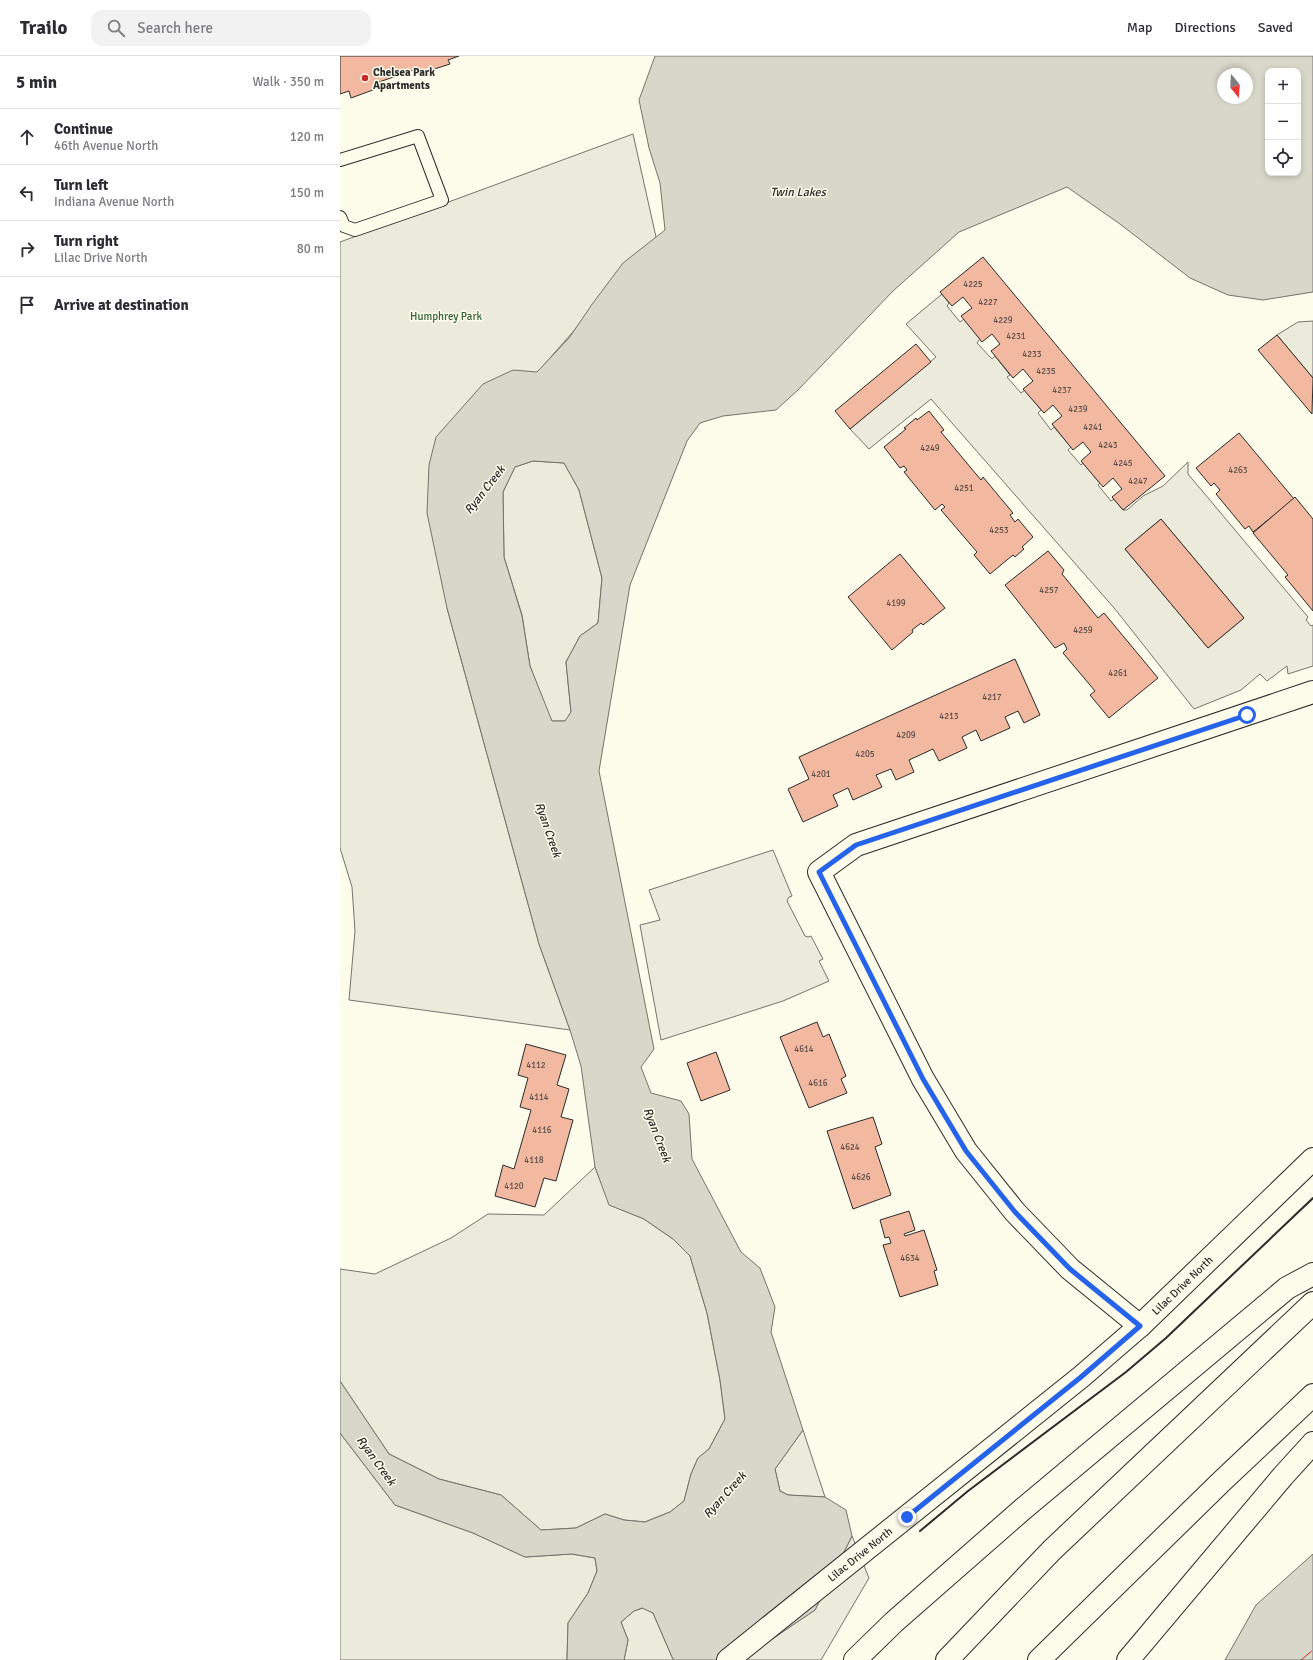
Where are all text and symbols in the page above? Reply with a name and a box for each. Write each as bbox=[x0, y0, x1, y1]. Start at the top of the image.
search box bbox=[91, 10, 371, 46]
text: Trailo bbox=[20, 16, 67, 40]
icon: search bbox=[105, 17, 127, 39]
text: Search here bbox=[137, 19, 213, 37]
text: Map bbox=[1127, 19, 1153, 36]
text: Directions bbox=[1175, 19, 1236, 36]
text: Saved bbox=[1258, 19, 1293, 36]
place label: Chelsea Park Apartments bbox=[373, 66, 435, 92]
north arrow bbox=[1217, 68, 1253, 104]
map controls bbox=[1265, 68, 1301, 176]
button: + bbox=[1265, 68, 1301, 104]
text: 5 min bbox=[16, 72, 57, 93]
marker: Chelsea Park Apartments bbox=[360, 73, 370, 83]
text: Walk · 350 m bbox=[253, 74, 324, 90]
button: − bbox=[1265, 104, 1301, 140]
text: Continue bbox=[54, 120, 113, 138]
icon: ahead bbox=[16, 126, 38, 148]
text: 120 m bbox=[290, 129, 324, 145]
text: 46th Avenue North bbox=[54, 138, 158, 154]
button: locate bbox=[1265, 140, 1301, 176]
text: Turn left bbox=[54, 176, 108, 194]
icon: left bbox=[16, 182, 38, 204]
text: 150 m bbox=[290, 185, 324, 201]
water label: Twin Lakes bbox=[770, 185, 828, 200]
text: Indiana Avenue North bbox=[54, 194, 174, 210]
text: Turn right bbox=[54, 232, 119, 250]
icon: right bbox=[16, 238, 38, 260]
text: 80 m bbox=[297, 241, 324, 257]
text: Lilac Drive North bbox=[54, 250, 148, 266]
house number: 4225 bbox=[963, 279, 983, 290]
icon: arrive bbox=[16, 294, 38, 316]
text: Arrive at destination bbox=[54, 296, 189, 314]
house number: 4227 bbox=[978, 297, 998, 308]
park label: Humphrey Park bbox=[410, 310, 482, 323]
house number: 4229 bbox=[993, 315, 1013, 326]
house number: 4231 bbox=[1006, 331, 1026, 342]
house number: 4233 bbox=[1022, 349, 1042, 360]
house number: 4235 bbox=[1036, 366, 1056, 377]
house number: 4237 bbox=[1052, 385, 1072, 396]
house number: 4239 bbox=[1068, 404, 1088, 415]
house number: 4241 bbox=[1083, 422, 1103, 433]
house number: 4243 bbox=[1098, 440, 1118, 451]
house number: 4249 bbox=[920, 443, 940, 454]
house number: 4245 bbox=[1113, 458, 1133, 469]
water label: Ryan Creek bbox=[461, 462, 509, 517]
house number: 4263 bbox=[1228, 465, 1248, 476]
house number: 4247 bbox=[1128, 476, 1148, 487]
house number: 4251 bbox=[954, 483, 974, 494]
house number: 4253 bbox=[989, 525, 1009, 536]
house number: 4257 bbox=[1039, 585, 1059, 596]
house number: 4199 bbox=[886, 598, 906, 609]
house number: 4259 bbox=[1073, 625, 1093, 636]
house number: 4261 bbox=[1108, 668, 1128, 679]
house number: 4217 bbox=[982, 692, 1002, 703]
route start bbox=[1238, 706, 1256, 724]
house number: 4213 bbox=[939, 711, 959, 722]
house number: 4209 bbox=[896, 730, 916, 741]
house number: 4205 bbox=[855, 749, 875, 760]
house number: 4201 bbox=[811, 769, 831, 780]
water label: Ryan Creek bbox=[532, 800, 565, 861]
house number: 4614 bbox=[794, 1044, 814, 1055]
house number: 4112 bbox=[526, 1060, 546, 1071]
house number: 4616 bbox=[808, 1078, 828, 1089]
house number: 4114 bbox=[529, 1092, 549, 1103]
water label: Ryan Creek bbox=[640, 1106, 675, 1165]
house number: 4116 bbox=[532, 1125, 552, 1136]
house number: 4624 bbox=[840, 1142, 860, 1153]
house number: 4118 bbox=[524, 1155, 544, 1166]
house number: 4626 bbox=[851, 1172, 871, 1183]
house number: 4120 bbox=[504, 1181, 524, 1192]
house number: 4634 bbox=[900, 1253, 920, 1264]
street label: Lilac Drive North bbox=[1149, 1253, 1215, 1318]
water label: Ryan Creek bbox=[353, 1433, 400, 1489]
water label: Ryan Creek bbox=[700, 1468, 750, 1521]
route end bbox=[898, 1508, 916, 1526]
street label: Lilac Drive North bbox=[825, 1524, 895, 1584]

